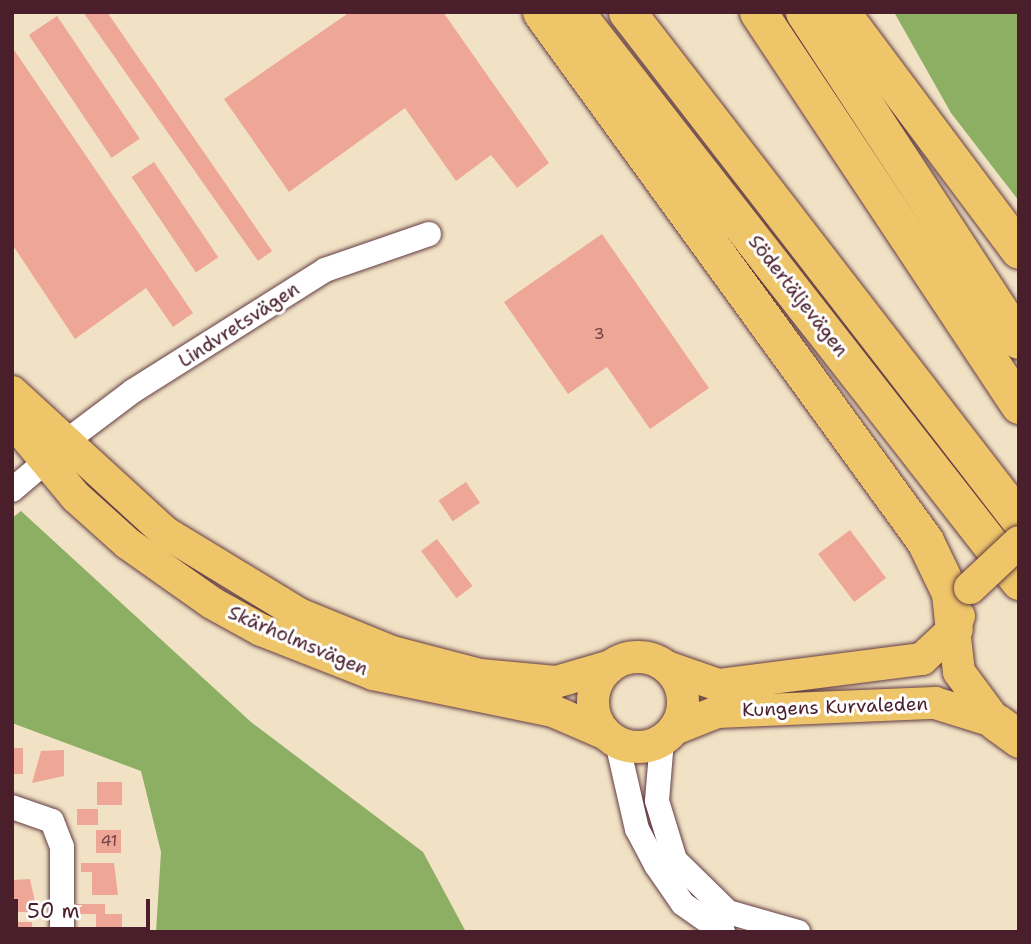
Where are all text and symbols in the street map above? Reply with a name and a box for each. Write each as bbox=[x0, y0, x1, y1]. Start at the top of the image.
street label: Södertäljevägen bbox=[743, 231, 853, 361]
street label: Lindvretsvägen bbox=[174, 277, 304, 373]
house number: 3 bbox=[593, 324, 605, 344]
street label: Skärholmsvägen bbox=[225, 601, 371, 681]
street label: Kungens Kurvaleden bbox=[742, 692, 928, 722]
house number: 41 bbox=[100, 831, 118, 851]
scale bar bbox=[18, 884, 154, 928]
text: 50 m bbox=[27, 897, 80, 925]

